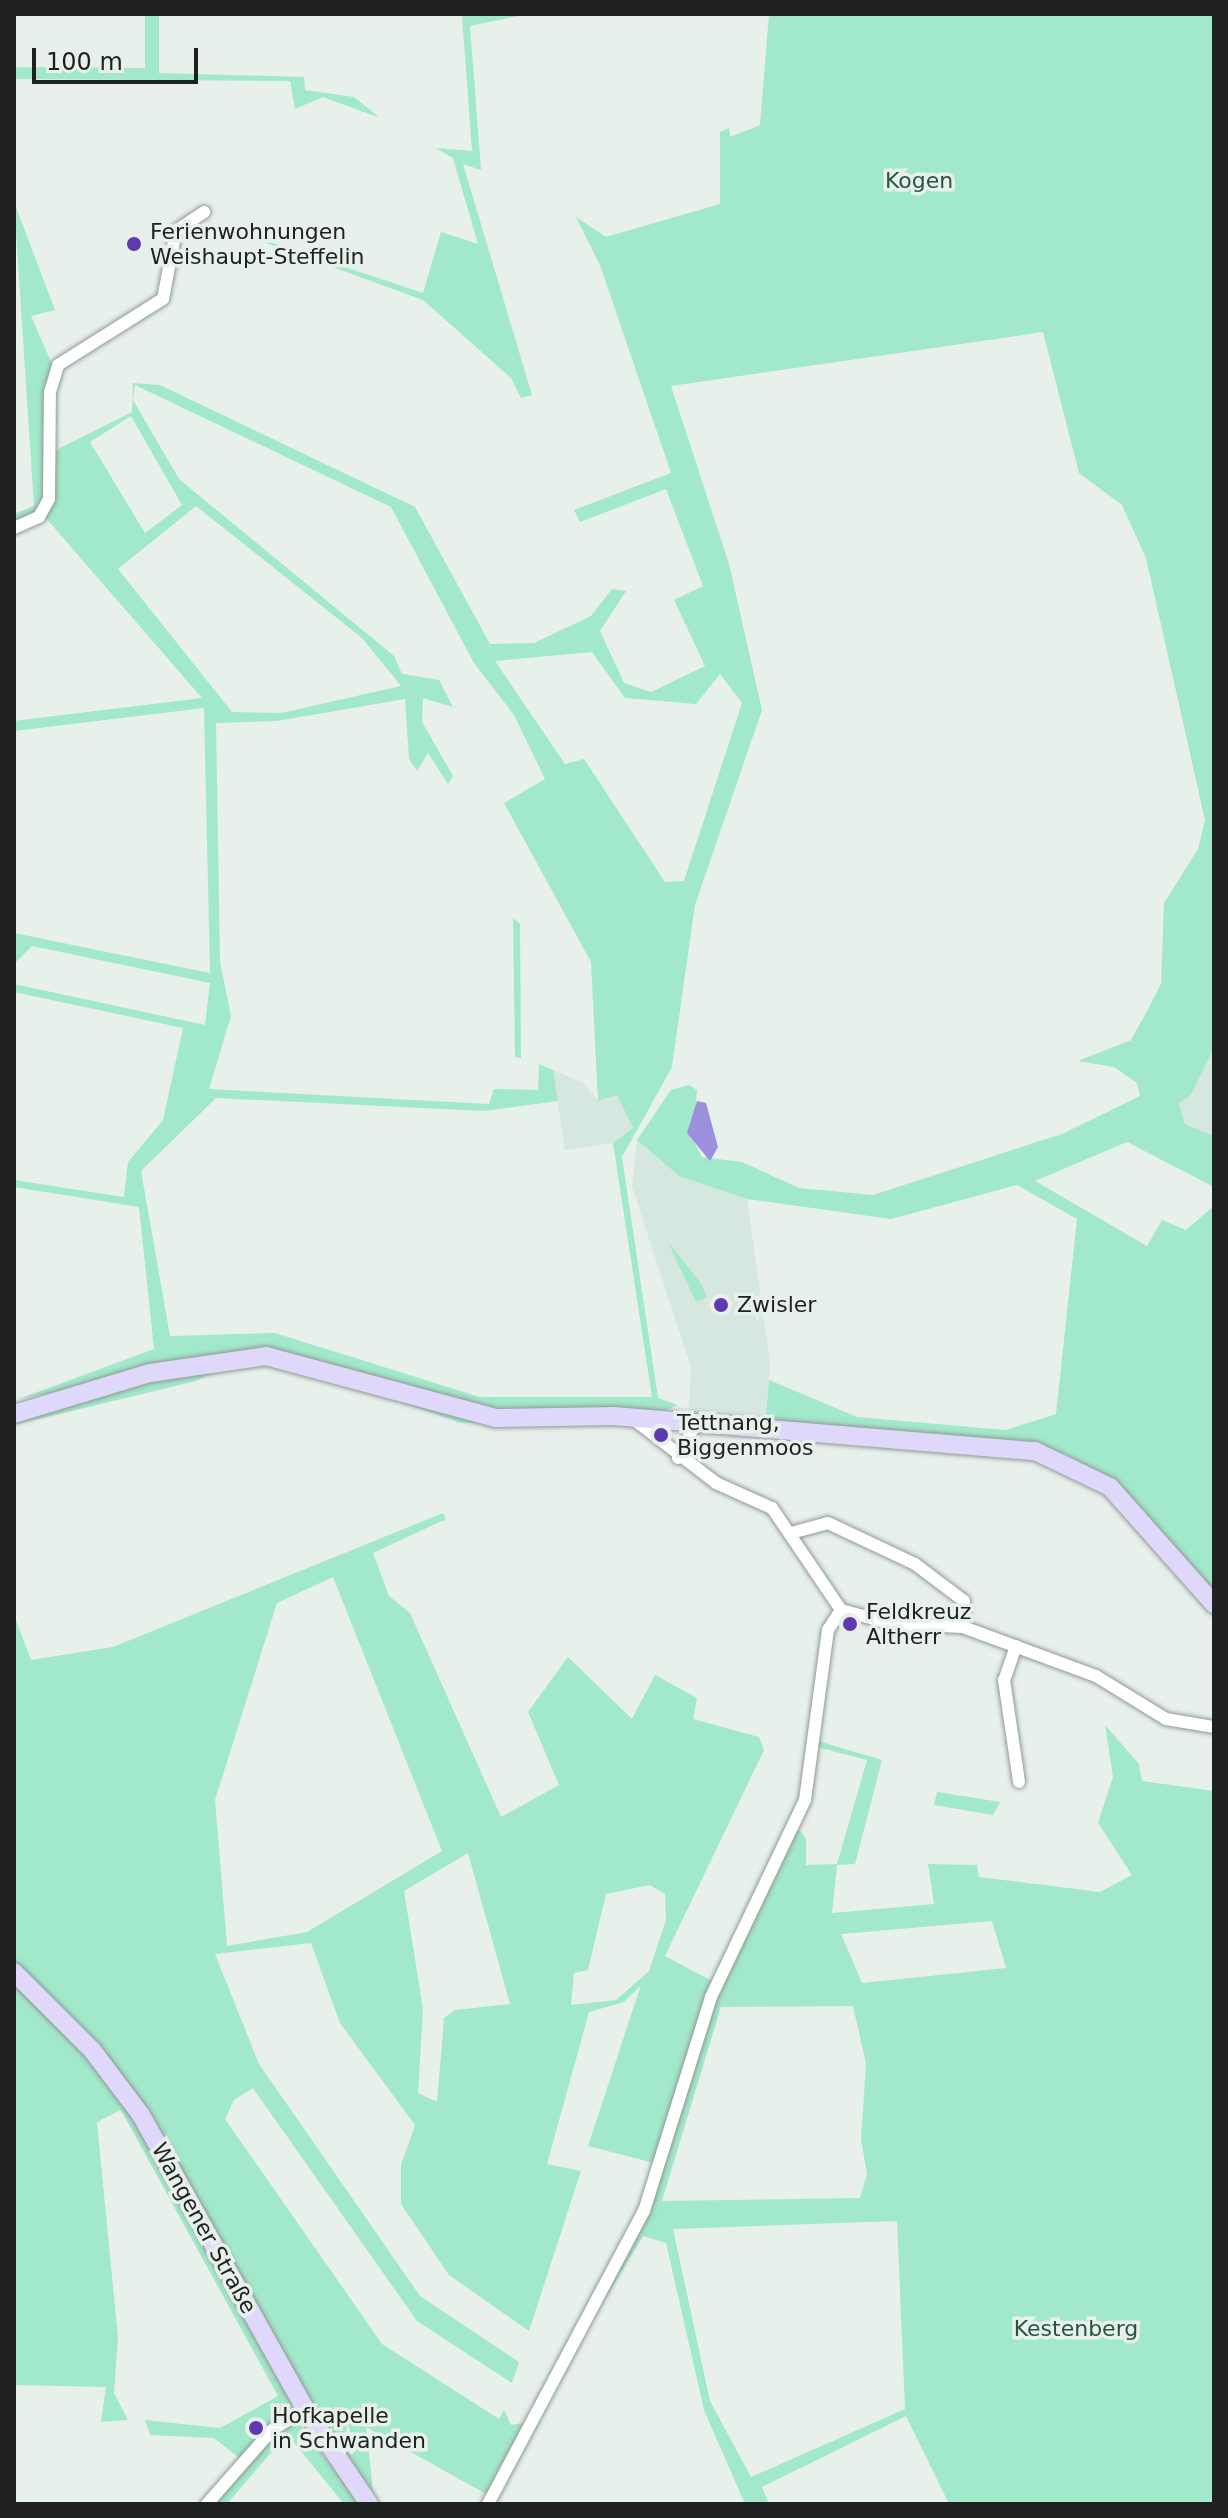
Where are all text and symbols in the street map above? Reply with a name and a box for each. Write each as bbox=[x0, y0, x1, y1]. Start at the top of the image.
scale bar bbox=[36, 32, 202, 82]
text: 100 m bbox=[46, 48, 123, 76]
park label: Kogen bbox=[885, 168, 953, 194]
place label: Ferienwohnungen Weishaupt-Steffelin bbox=[150, 218, 364, 270]
marker: Ferienwohnungen Weishaupt-Steffelin bbox=[125, 235, 143, 253]
place label: Zwisler bbox=[737, 1292, 816, 1318]
marker: Zwisler bbox=[712, 1296, 730, 1314]
place label: Tettnang, Biggenmoos bbox=[677, 1409, 813, 1460]
marker: Tettnang, Biggenmoos bbox=[652, 1426, 670, 1444]
place label: Feldkreuz Altherr bbox=[866, 1598, 971, 1650]
marker: Feldkreuz Altherr bbox=[841, 1615, 859, 1633]
street label: Wangener Straße bbox=[146, 2138, 262, 2318]
park label: Kestenberg bbox=[1014, 2316, 1138, 2342]
place label: Hofkapelle in Schwanden bbox=[272, 2402, 426, 2454]
marker: Hofkapelle in Schwanden bbox=[247, 2419, 265, 2437]

